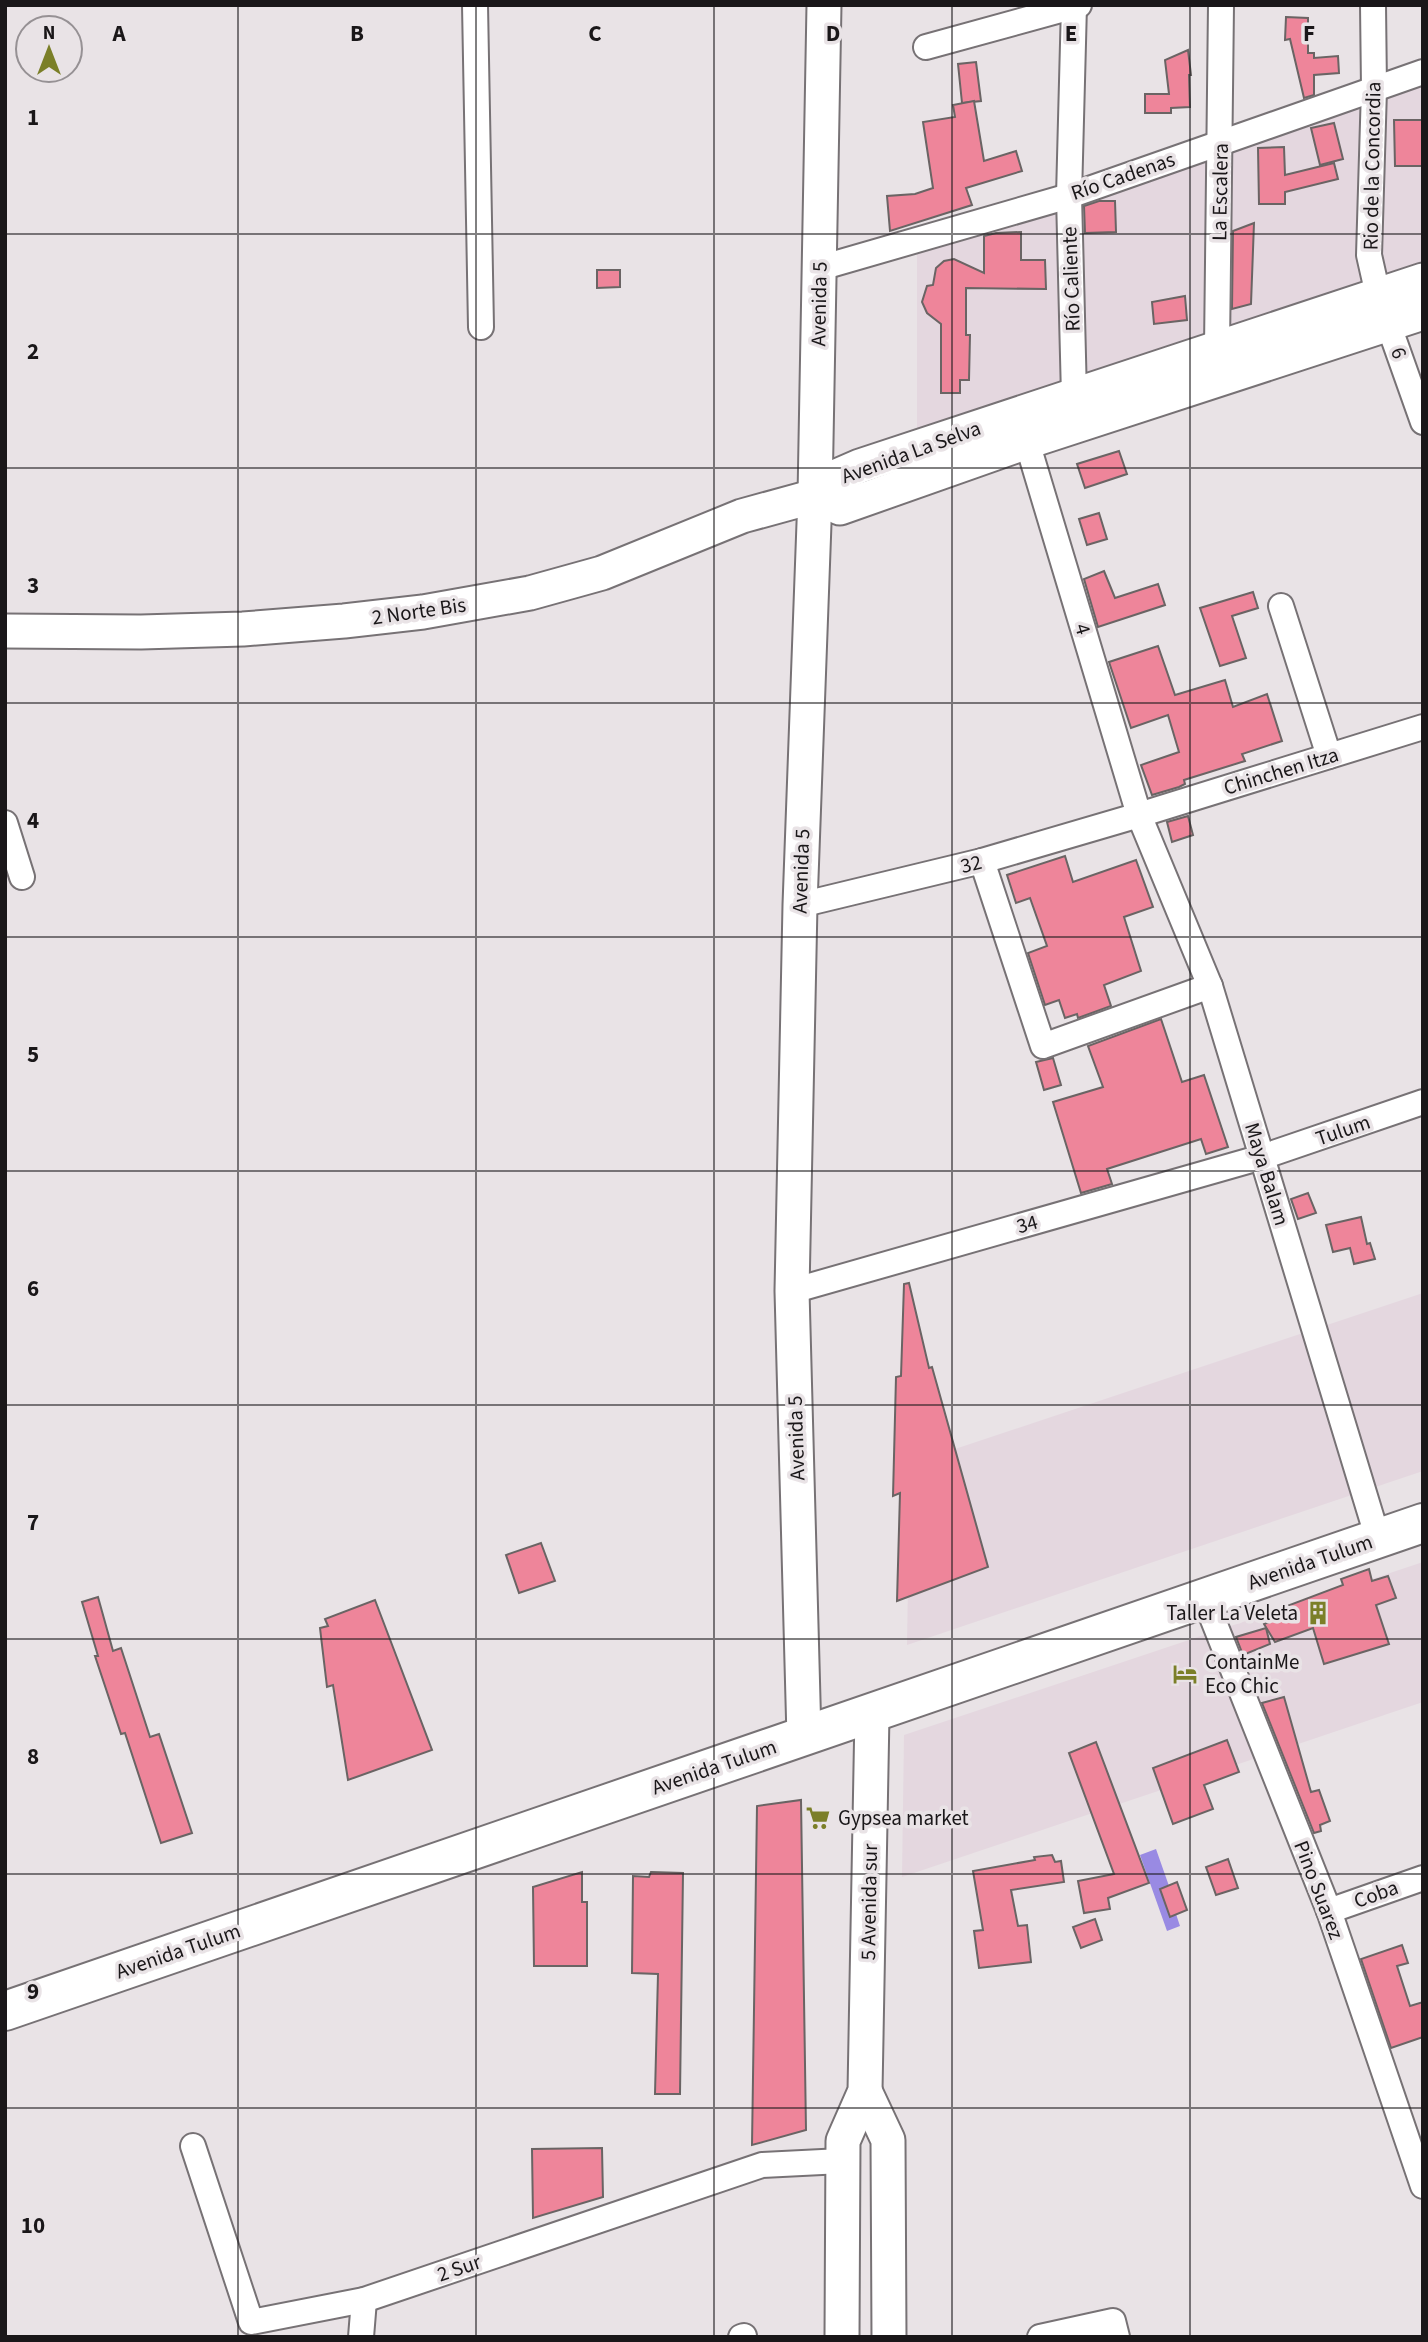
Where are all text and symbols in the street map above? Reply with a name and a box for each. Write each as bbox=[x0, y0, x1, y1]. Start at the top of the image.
north arrow bbox=[14, 14, 84, 84]
text: A bbox=[111, 17, 126, 50]
text: B bbox=[350, 17, 364, 50]
text: C bbox=[588, 17, 602, 50]
text: D bbox=[826, 17, 840, 50]
text: E bbox=[1065, 17, 1077, 50]
text: F bbox=[1303, 17, 1315, 50]
text: N bbox=[43, 20, 55, 47]
street label: Rio de la Concordia bbox=[1356, 81, 1388, 251]
text: 1 bbox=[27, 101, 39, 134]
street label: La Escalera bbox=[1204, 143, 1236, 241]
street label: Río Cadenas bbox=[1067, 144, 1179, 208]
street label: Río Caliente bbox=[1054, 226, 1088, 332]
street label: Avenida 5 bbox=[803, 261, 835, 347]
text: 2 bbox=[27, 335, 39, 368]
street label: 6 bbox=[1383, 343, 1415, 363]
street label: Avenida La Selva bbox=[837, 413, 985, 491]
text: 3 bbox=[27, 569, 39, 602]
street label: 2 Norte Bis bbox=[370, 590, 468, 632]
street label: 4 bbox=[1067, 620, 1099, 638]
street label: Chinchen Itza bbox=[1220, 739, 1342, 803]
text: 4 bbox=[27, 804, 39, 837]
street label: Avenida 5 bbox=[785, 828, 817, 914]
street label: 32 bbox=[957, 847, 985, 881]
text: 5 bbox=[27, 1038, 39, 1071]
street label: Tulum bbox=[1312, 1107, 1374, 1153]
street label: Maya Balam bbox=[1237, 1119, 1297, 1229]
street label: 34 bbox=[1013, 1207, 1041, 1241]
text: 6 bbox=[27, 1272, 39, 1305]
street label: Avenida 5 bbox=[780, 1395, 812, 1481]
text: 7 bbox=[27, 1506, 39, 1539]
street label: Avenida Tulum bbox=[1243, 1527, 1377, 1597]
place label: Taller La Veleta bbox=[1166, 1598, 1298, 1628]
building icon: Taller La Veleta bbox=[1304, 1599, 1332, 1627]
place label: ContainMe Eco Chic bbox=[1205, 1647, 1299, 1701]
hotel icon: ContainMe Eco Chic bbox=[1171, 1660, 1199, 1688]
street label: Avenida Tulum bbox=[647, 1732, 781, 1802]
text: 8 bbox=[27, 1740, 39, 1773]
place label: Gypsea market bbox=[838, 1803, 969, 1833]
supermarket icon: Gypsea market bbox=[804, 1804, 832, 1832]
street label: Pino Suarez bbox=[1286, 1836, 1352, 1944]
street label: 5 Avenida sur bbox=[853, 1843, 885, 1961]
street label: Coba bbox=[1350, 1872, 1402, 1916]
street label: Avenida Tulum bbox=[111, 1916, 245, 1986]
text: 9 bbox=[27, 1975, 39, 2008]
text: 10 bbox=[21, 2209, 45, 2242]
street label: 2 Sur bbox=[433, 2246, 486, 2289]

